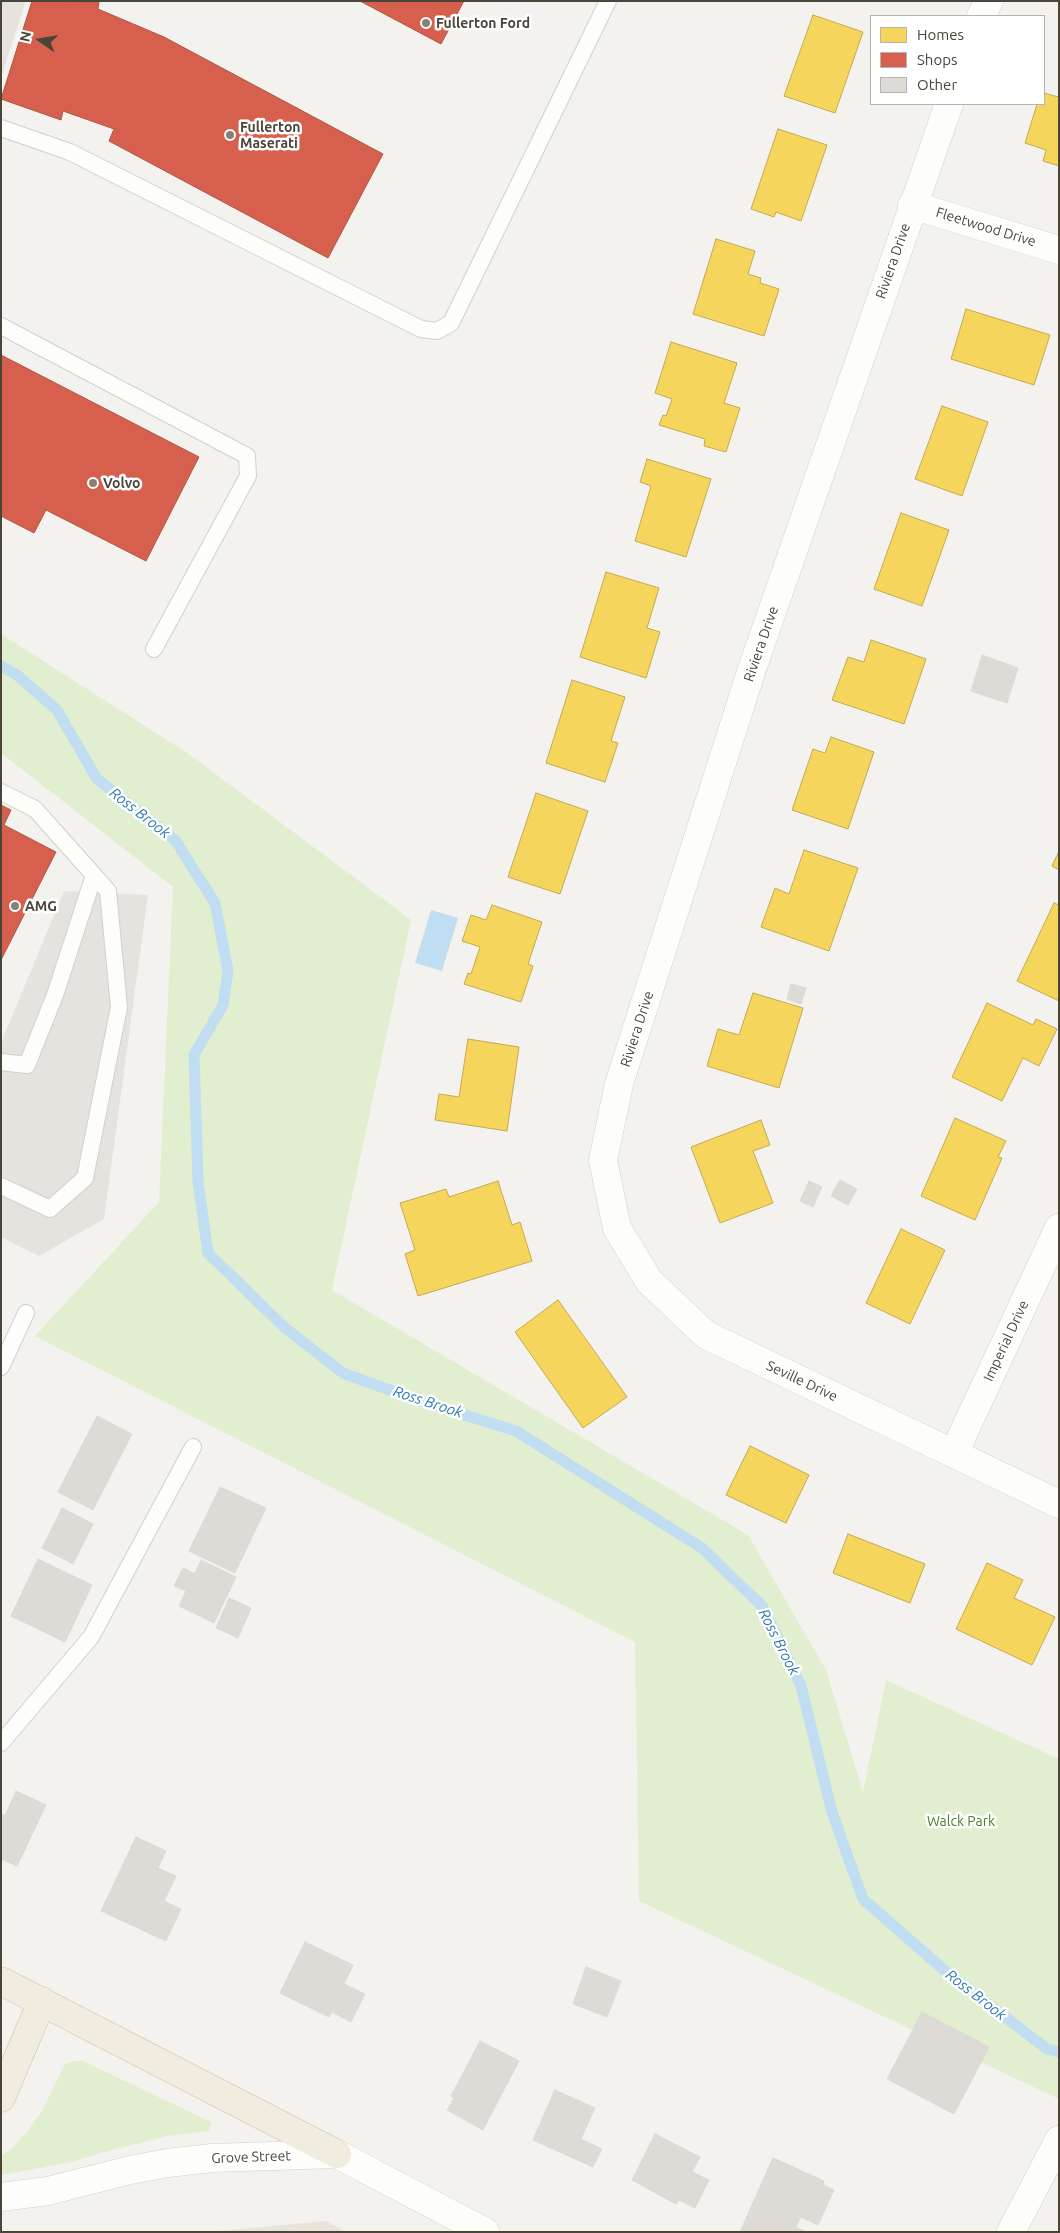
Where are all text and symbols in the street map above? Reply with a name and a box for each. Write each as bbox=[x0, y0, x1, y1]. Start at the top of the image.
north arrow bbox=[15, 15, 65, 65]
place label: Fullerton Ford bbox=[436, 15, 530, 31]
legend bbox=[870, 15, 1045, 105]
marker: Fullerton Ford bbox=[420, 17, 432, 29]
text: Homes bbox=[917, 26, 964, 43]
text: N bbox=[16, 30, 34, 44]
text: Shops bbox=[917, 51, 958, 68]
text: Other bbox=[917, 76, 957, 93]
place label: Fullerton Maserati bbox=[240, 119, 301, 152]
marker: Fullerton Maserati bbox=[224, 129, 236, 141]
street label: Fleetwood Drive bbox=[934, 204, 1038, 250]
street label: Riviera Drive bbox=[872, 221, 914, 301]
place label: Volvo bbox=[103, 475, 140, 491]
marker: Volvo bbox=[87, 477, 99, 489]
street label: Riviera Drive bbox=[740, 604, 782, 684]
water label: Ross Brook bbox=[106, 784, 174, 842]
place label: AMG bbox=[25, 898, 57, 914]
marker: AMG bbox=[9, 900, 21, 912]
street label: Riviera Drive bbox=[617, 989, 657, 1069]
street label: Imperial Drive bbox=[980, 1298, 1032, 1384]
street label: Seville Drive bbox=[764, 1357, 840, 1405]
water label: Ross Brook bbox=[391, 1382, 465, 1422]
water label: Ross Brook bbox=[755, 1606, 803, 1678]
park label: Walck Park bbox=[927, 1813, 995, 1829]
water label: Ross Brook bbox=[942, 1966, 1010, 2024]
street label: Grove Street bbox=[211, 2147, 291, 2167]

